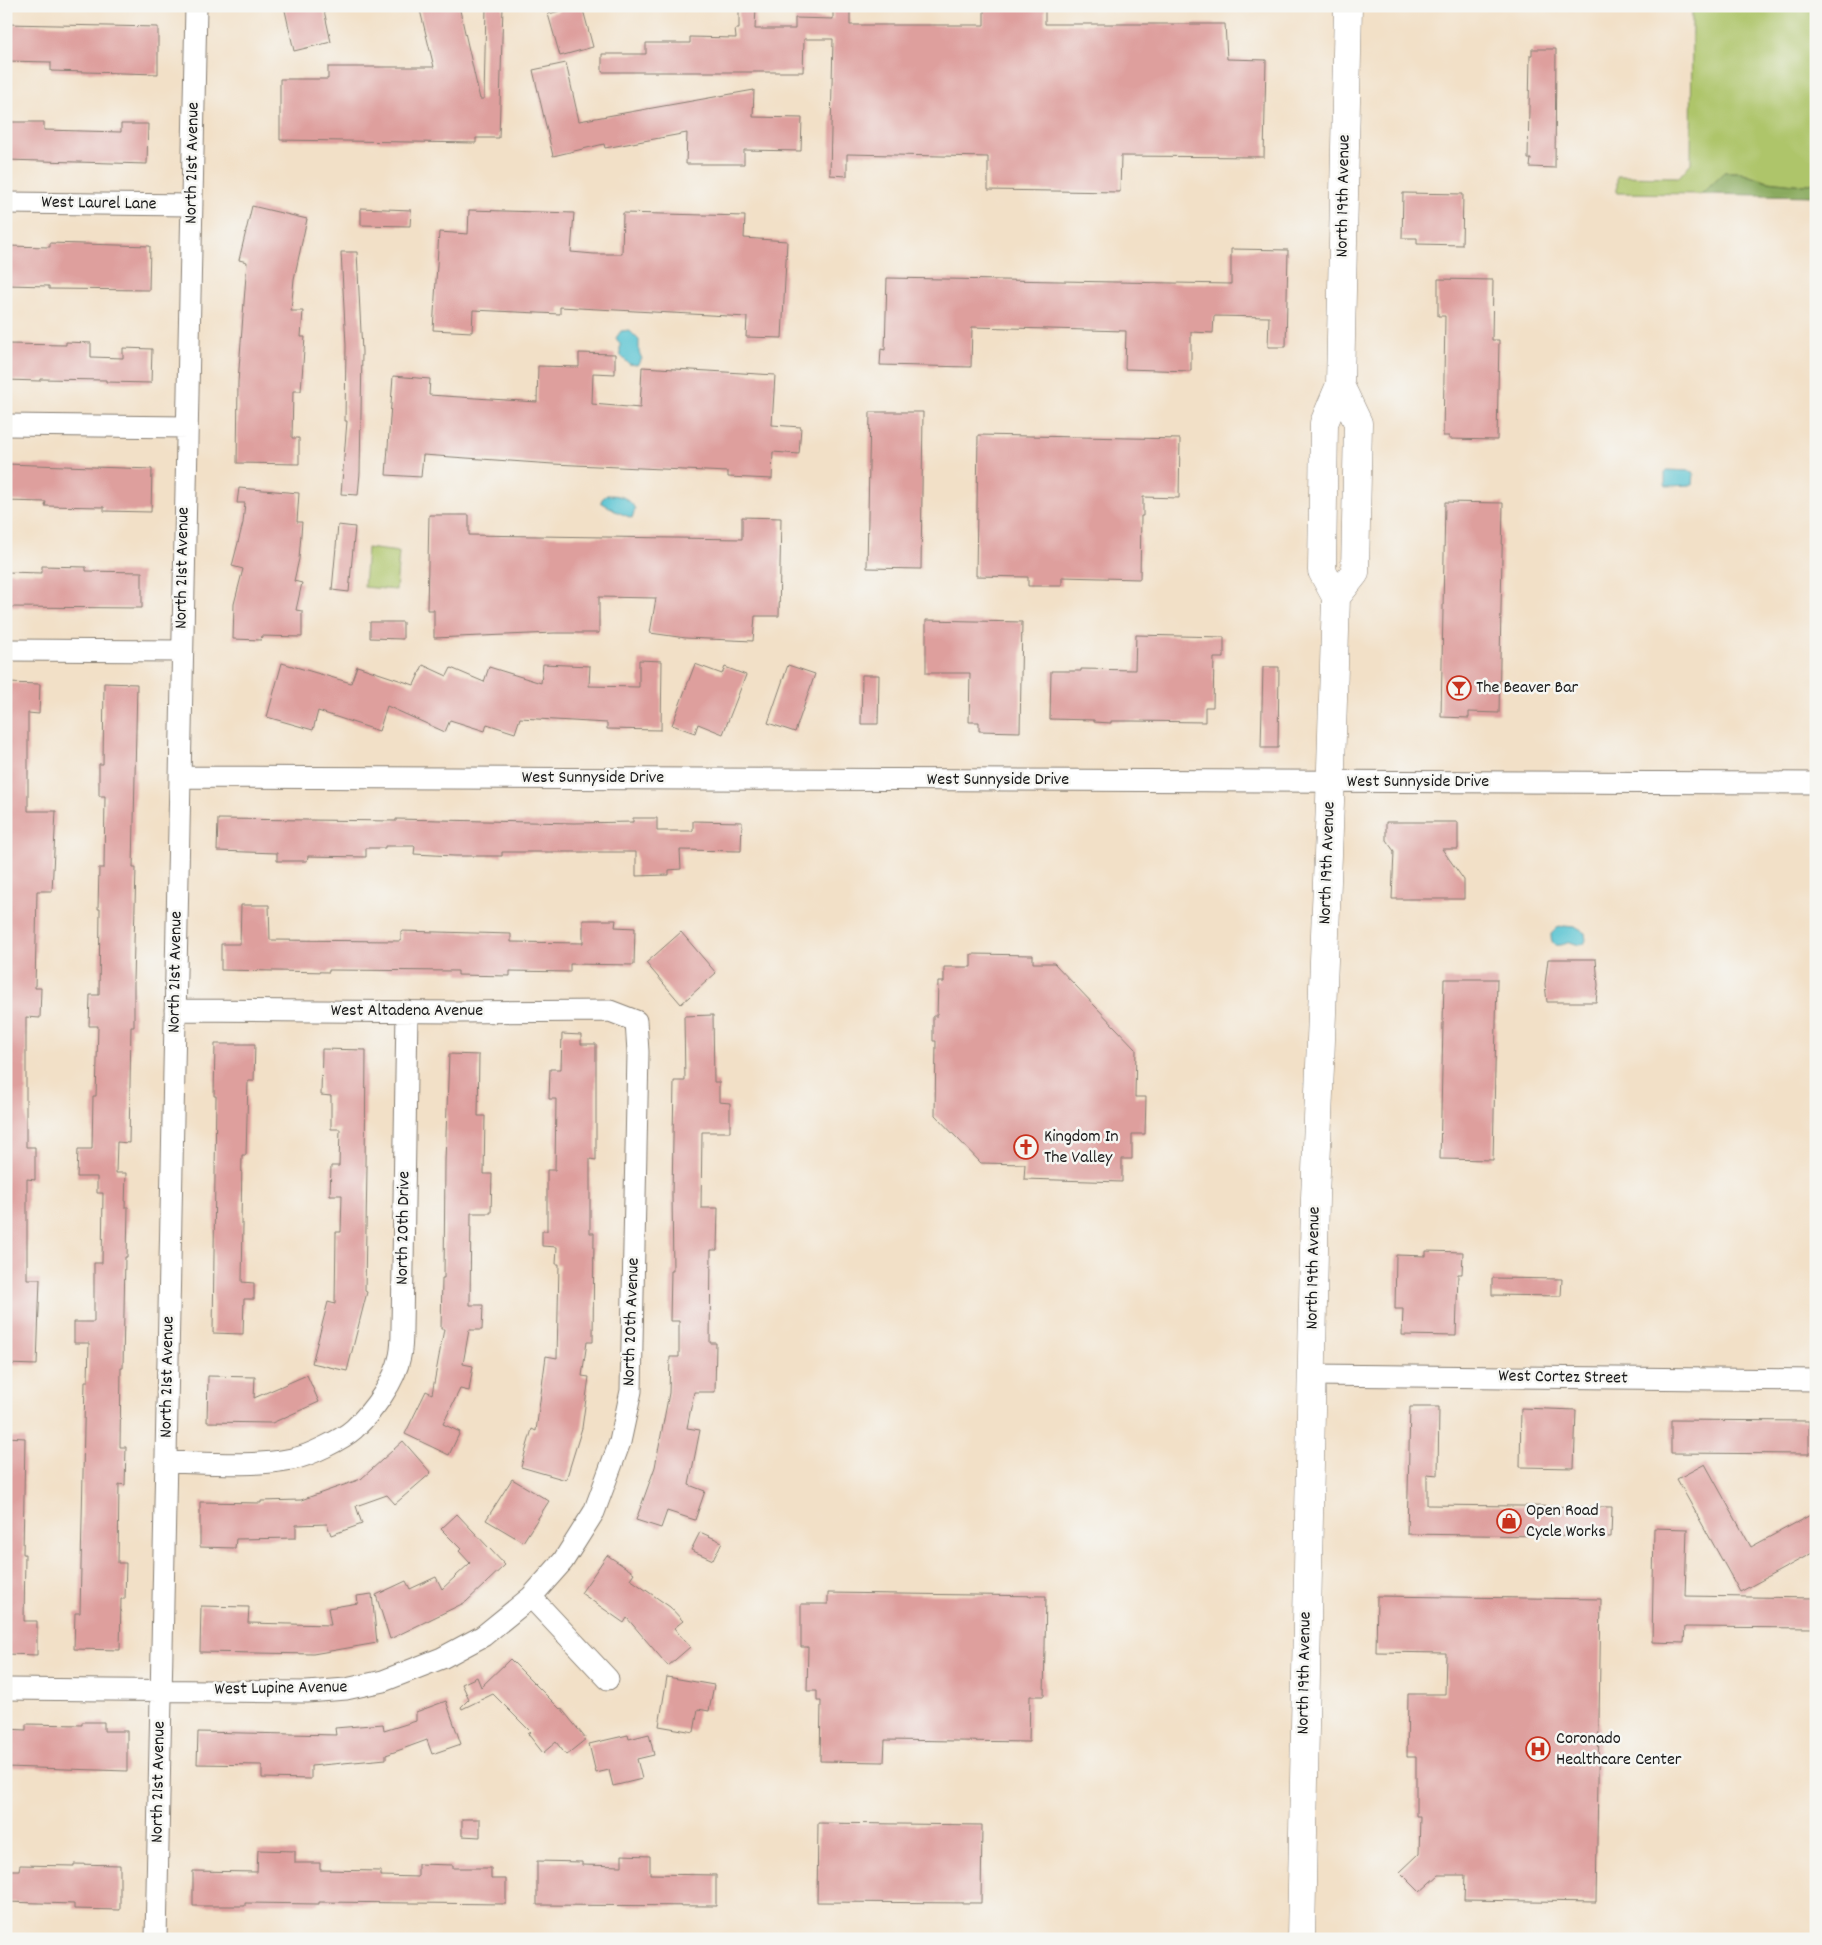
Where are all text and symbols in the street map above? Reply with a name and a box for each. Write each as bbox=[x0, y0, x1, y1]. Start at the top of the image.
street label: North 21st Avenue bbox=[179, 102, 207, 224]
street label: North 19th Avenue bbox=[1330, 134, 1358, 258]
street label: West Laurel Lane bbox=[41, 190, 157, 218]
street label: North 21st Avenue bbox=[169, 507, 197, 629]
bar icon: The Beaver Bar bbox=[1446, 675, 1472, 701]
place label: The Beaver Bar bbox=[1476, 676, 1579, 701]
street label: West Sunnyside Drive bbox=[522, 766, 664, 791]
street label: West Sunnyside Drive bbox=[927, 768, 1069, 793]
street label: West Sunnyside Drive bbox=[1347, 770, 1489, 795]
street label: North 19th Avenue bbox=[1313, 801, 1343, 925]
street label: North 21st Avenue bbox=[162, 911, 190, 1033]
street label: West Altadena Avenue bbox=[331, 999, 483, 1024]
place label: Kingdom In The Valley bbox=[1044, 1125, 1119, 1171]
church icon: Kingdom In The Valley bbox=[1013, 1134, 1039, 1160]
street label: North 20th Drive bbox=[391, 1171, 417, 1285]
street label: North 19th Avenue bbox=[1300, 1206, 1328, 1330]
street label: North 20th Avenue bbox=[617, 1257, 647, 1387]
street label: North 21st Avenue bbox=[154, 1316, 182, 1438]
street label: West Cortez Street bbox=[1498, 1364, 1628, 1392]
place label: Open Road Cycle Works bbox=[1526, 1499, 1606, 1545]
shop icon: Open Road Cycle Works bbox=[1496, 1508, 1522, 1534]
street label: North 19th Avenue bbox=[1291, 1611, 1319, 1735]
street label: West Lupine Avenue bbox=[214, 1675, 348, 1703]
street label: North 21st Avenue bbox=[145, 1721, 173, 1843]
place label: Coronado Healthcare Center bbox=[1556, 1727, 1682, 1773]
hospital icon: Coronado Healthcare Center bbox=[1525, 1736, 1551, 1762]

